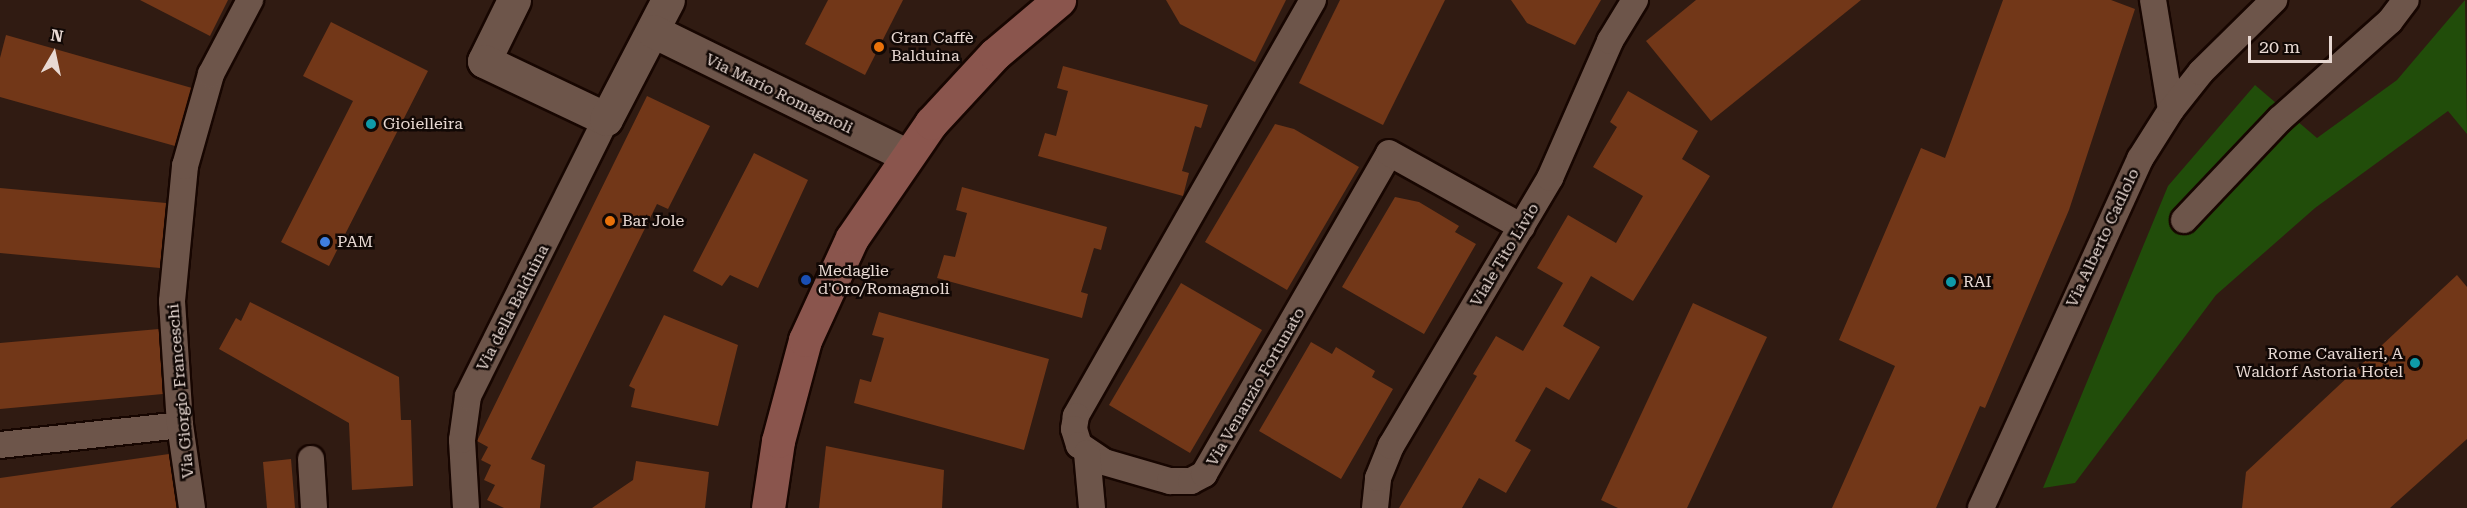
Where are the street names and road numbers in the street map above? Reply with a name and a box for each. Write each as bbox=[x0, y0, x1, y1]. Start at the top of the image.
street label: Via Mario Romagnoli bbox=[702, 50, 856, 138]
street label: Via Alberto Cadlolo bbox=[2062, 166, 2144, 310]
street label: Viale Tito Livio bbox=[1467, 200, 1543, 310]
street label: Via della Balduina bbox=[473, 242, 553, 374]
street label: Via Giorgio Franceschi bbox=[164, 303, 198, 479]
street label: Via Venanzio Fortunato bbox=[1203, 304, 1309, 470]

